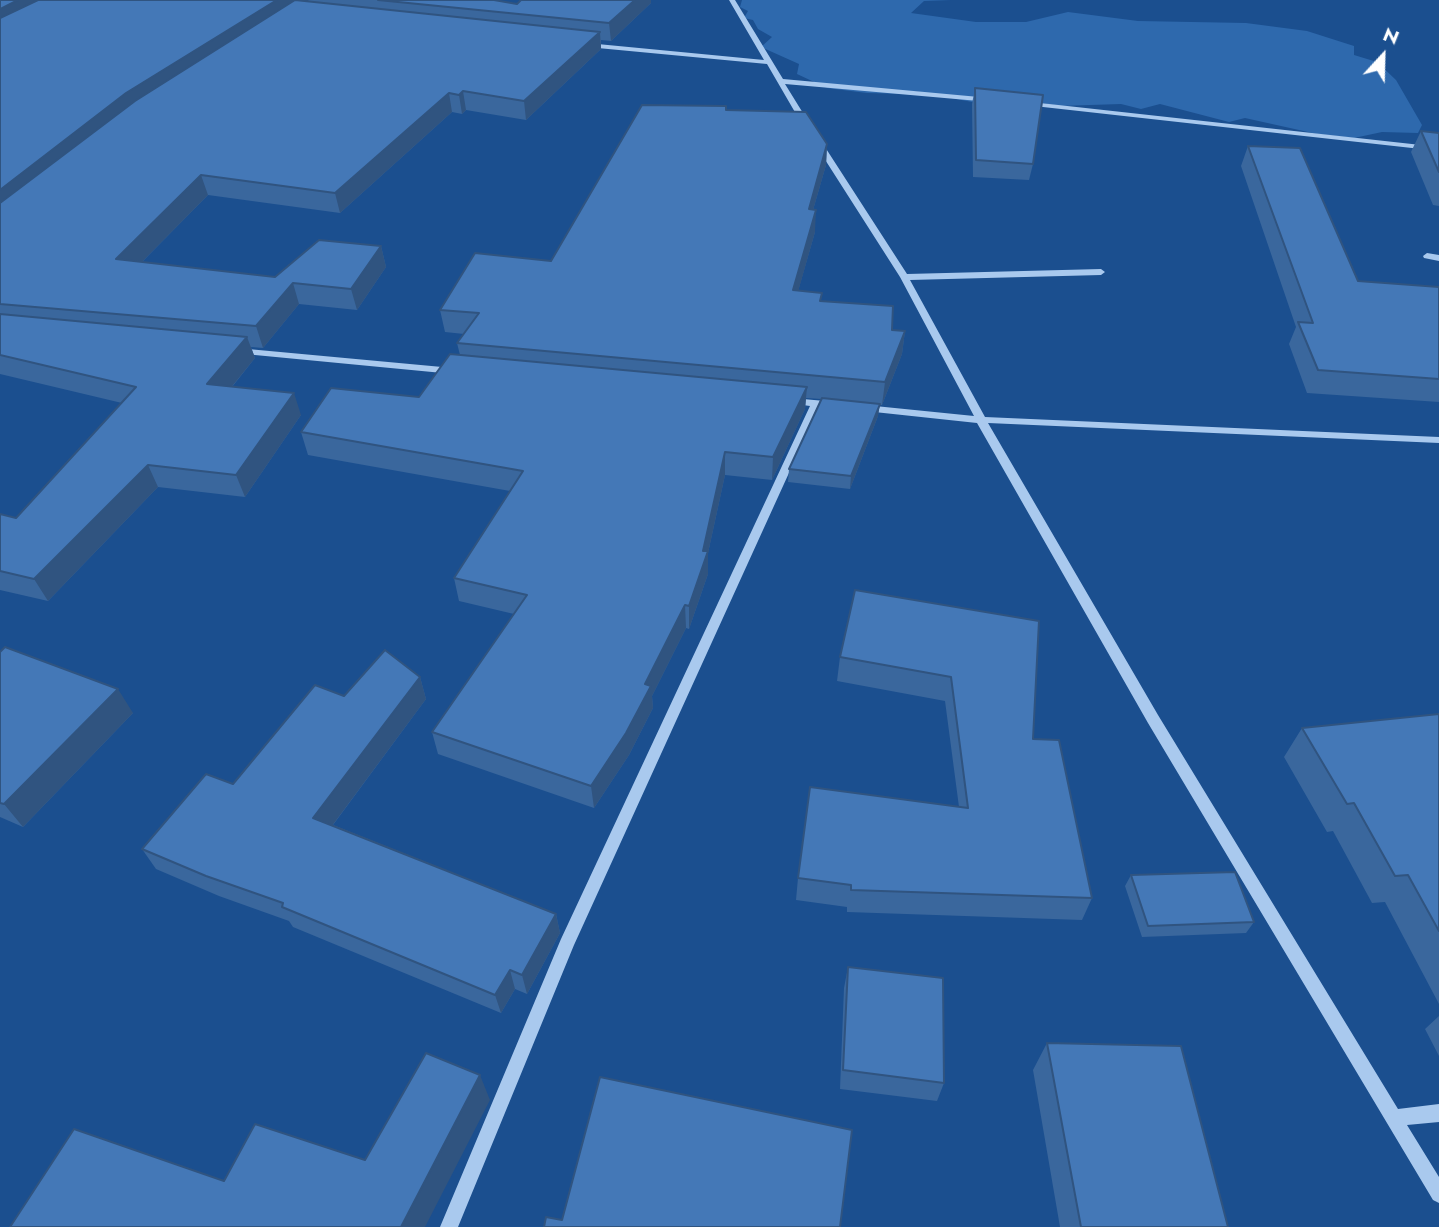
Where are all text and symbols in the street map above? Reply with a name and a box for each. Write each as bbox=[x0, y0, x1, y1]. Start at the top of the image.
north arrow bbox=[1348, 21, 1418, 91]
text: N bbox=[1379, 21, 1403, 51]

